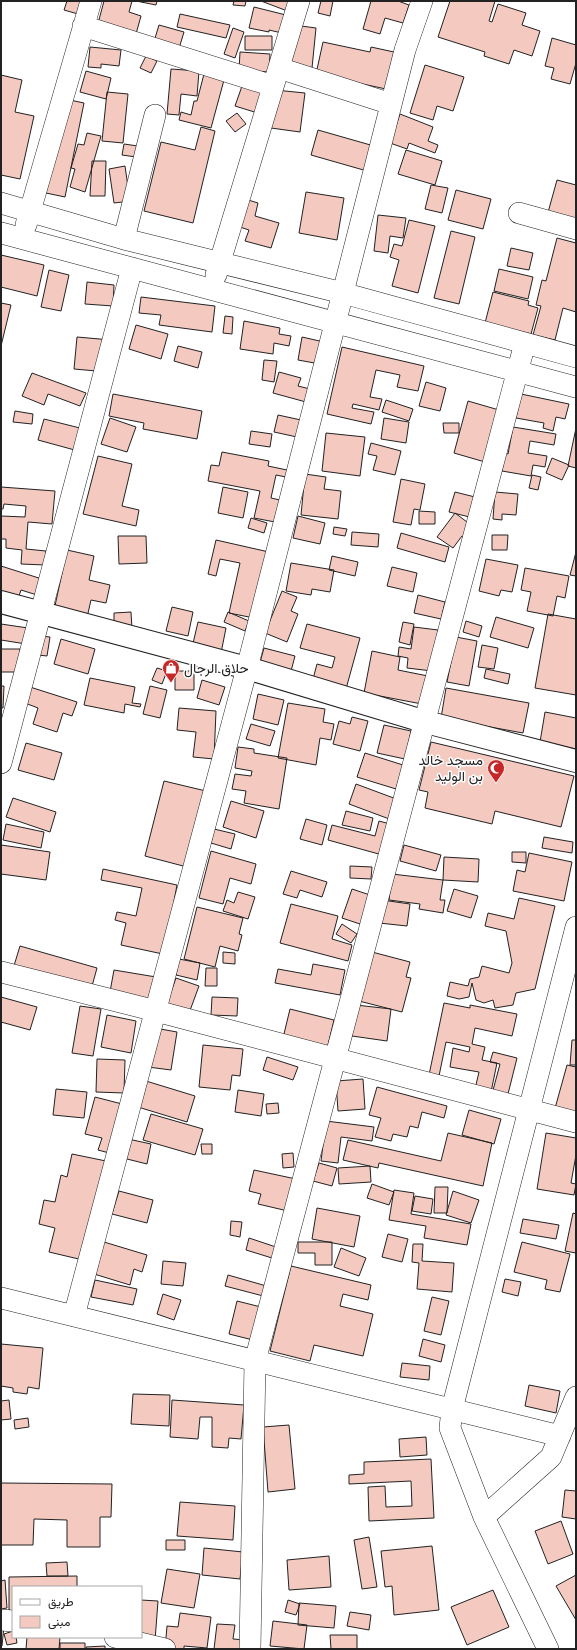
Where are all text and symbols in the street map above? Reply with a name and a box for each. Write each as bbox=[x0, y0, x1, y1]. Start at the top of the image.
shop icon: حلاق الرجال bbox=[161, 658, 181, 683]
place label: حلاق الرجال bbox=[184, 659, 249, 678]
place label: مسجد خالد بن الوليد bbox=[419, 751, 483, 785]
mosque icon: مسجد خالد بن الوليد bbox=[486, 758, 506, 783]
legend bbox=[12, 1586, 142, 1638]
text: طريق bbox=[48, 1594, 74, 1610]
text: مبنى bbox=[48, 1614, 70, 1630]

